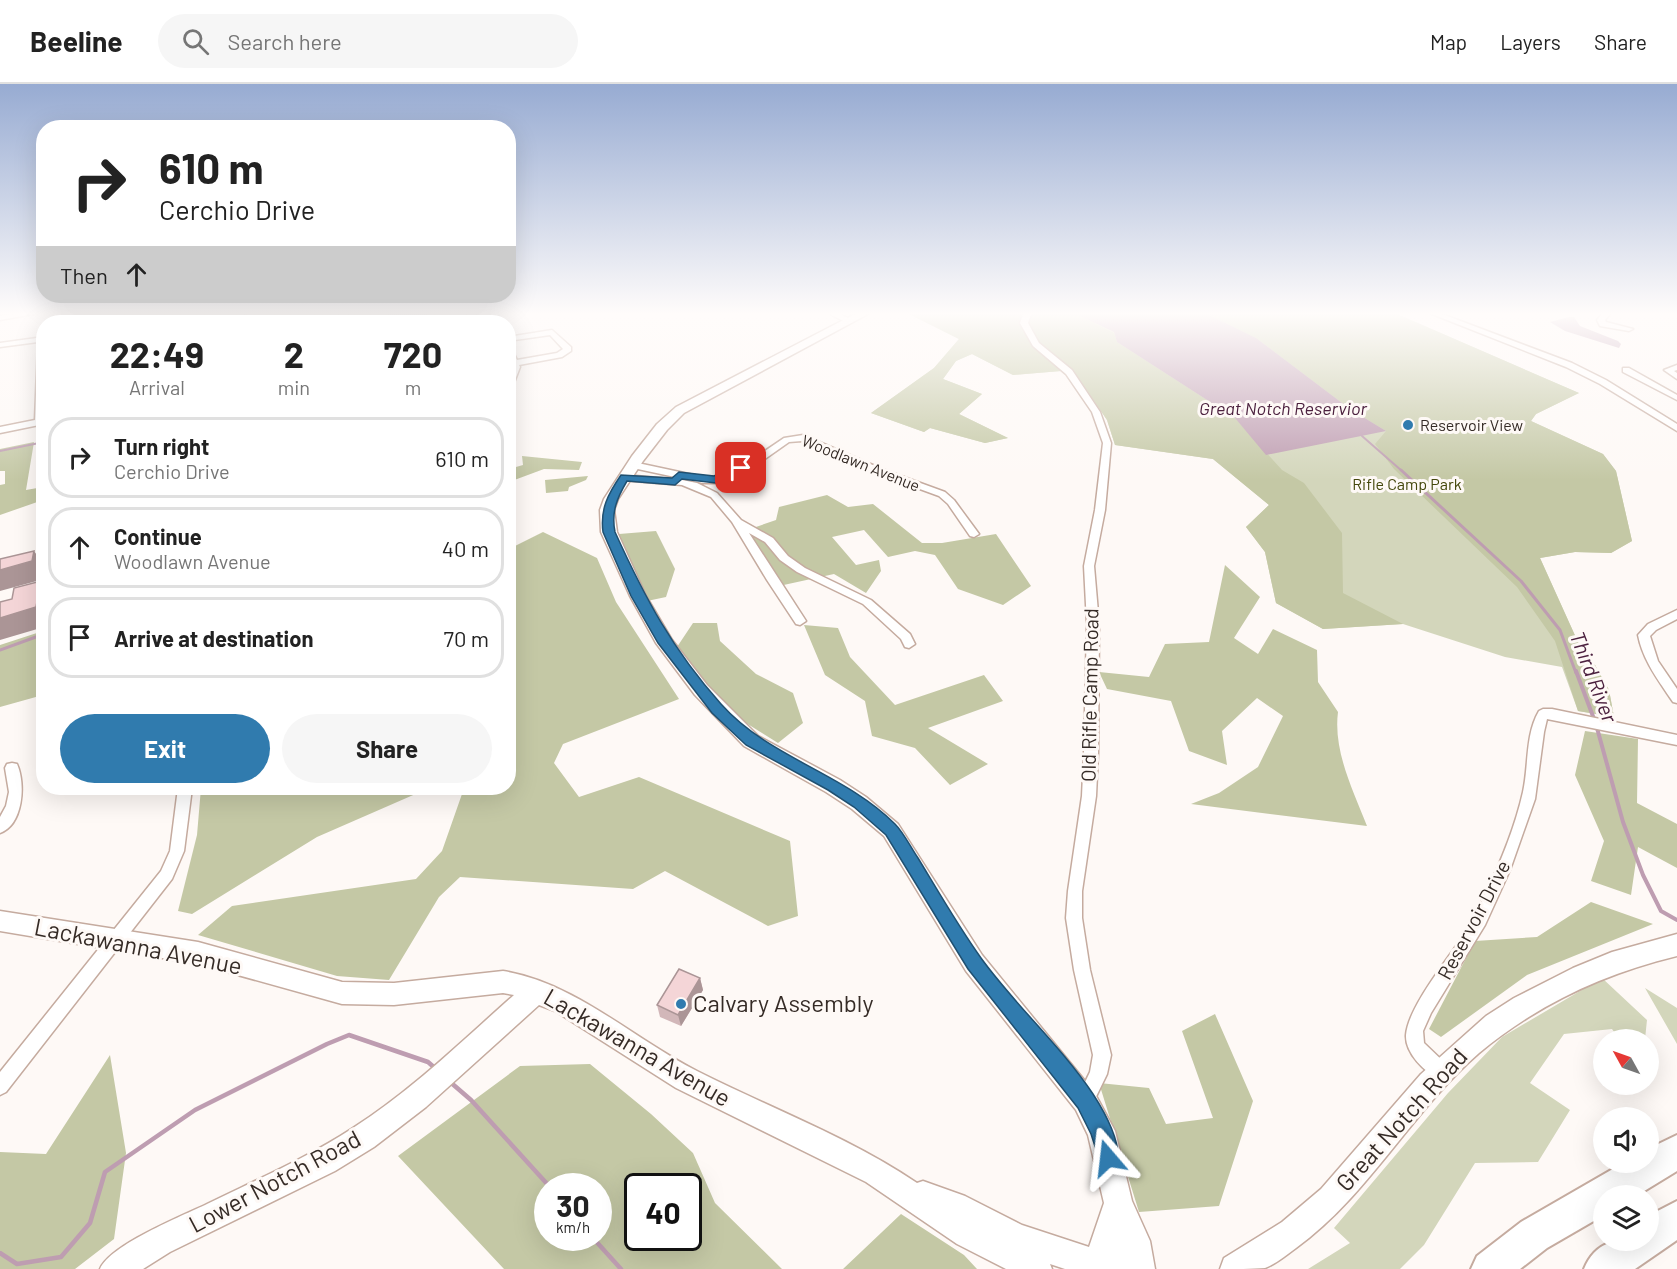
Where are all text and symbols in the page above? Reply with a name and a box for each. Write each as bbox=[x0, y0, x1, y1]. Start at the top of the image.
search box bbox=[158, 14, 578, 68]
text: Beeline bbox=[30, 24, 122, 58]
icon: search bbox=[179, 25, 212, 58]
text: Search here bbox=[227, 28, 342, 54]
text: Map bbox=[1430, 29, 1467, 54]
text: Layers bbox=[1500, 29, 1561, 54]
text: Share bbox=[1594, 29, 1647, 54]
text: 610 m bbox=[159, 142, 264, 192]
icon: right bbox=[60, 144, 138, 222]
text: Cerchio Drive bbox=[159, 193, 315, 225]
icon: ahead bbox=[120, 258, 153, 291]
text: Then bbox=[60, 262, 108, 288]
text: 22:49 bbox=[110, 332, 204, 375]
text: 2 bbox=[284, 332, 304, 375]
text: 720 bbox=[384, 332, 442, 375]
text: Arrival bbox=[129, 375, 185, 399]
text: min bbox=[278, 375, 310, 399]
text: m bbox=[405, 375, 421, 399]
water label: Great Notch Reservior bbox=[1199, 397, 1368, 419]
place label: Reservoir View bbox=[1420, 415, 1524, 434]
marker: Reservoir View bbox=[1401, 418, 1415, 432]
street label: Woodlawn Avenue bbox=[799, 430, 923, 495]
text: Turn right bbox=[114, 433, 209, 459]
icon: right bbox=[63, 441, 96, 474]
pin bbox=[715, 442, 766, 493]
text: 610 m bbox=[435, 445, 489, 471]
icon: arrive bbox=[724, 451, 757, 484]
text: Cerchio Drive bbox=[114, 459, 230, 483]
park label: Rifle Camp Park bbox=[1352, 474, 1462, 493]
text: Continue bbox=[114, 523, 202, 549]
icon: ahead bbox=[63, 531, 96, 564]
text: 40 m bbox=[442, 535, 489, 561]
text: Woodlawn Avenue bbox=[114, 549, 271, 573]
street label: Old Rifle Camp Road bbox=[1075, 608, 1103, 782]
icon: arrive bbox=[63, 621, 96, 654]
text: Arrive at destination bbox=[114, 625, 313, 651]
text: 70 m bbox=[444, 625, 489, 651]
water label: Third River bbox=[1566, 627, 1623, 726]
button: Exit bbox=[60, 714, 270, 783]
button: Share bbox=[282, 714, 492, 783]
street label: Reservoir Drive bbox=[1432, 856, 1515, 983]
street label: Lackawanna Avenue bbox=[32, 911, 245, 980]
street label: Lackawanna Avenue bbox=[539, 981, 736, 1112]
place label: Calvary Assembly bbox=[693, 988, 873, 1017]
marker: Calvary Assembly bbox=[674, 997, 688, 1011]
north arrow bbox=[1593, 1029, 1659, 1095]
map controls bbox=[1593, 1029, 1659, 1251]
street label: Great Notch Road bbox=[1329, 1041, 1473, 1197]
button: sound bbox=[1593, 1107, 1659, 1173]
street label: Lower Notch Road bbox=[183, 1123, 365, 1238]
position arrow bbox=[1076, 1126, 1140, 1190]
speed limit sign: 40 bbox=[624, 1173, 702, 1251]
button: layers bbox=[1593, 1185, 1659, 1251]
text: 30 bbox=[556, 1187, 590, 1223]
text: km/h bbox=[556, 1218, 590, 1236]

